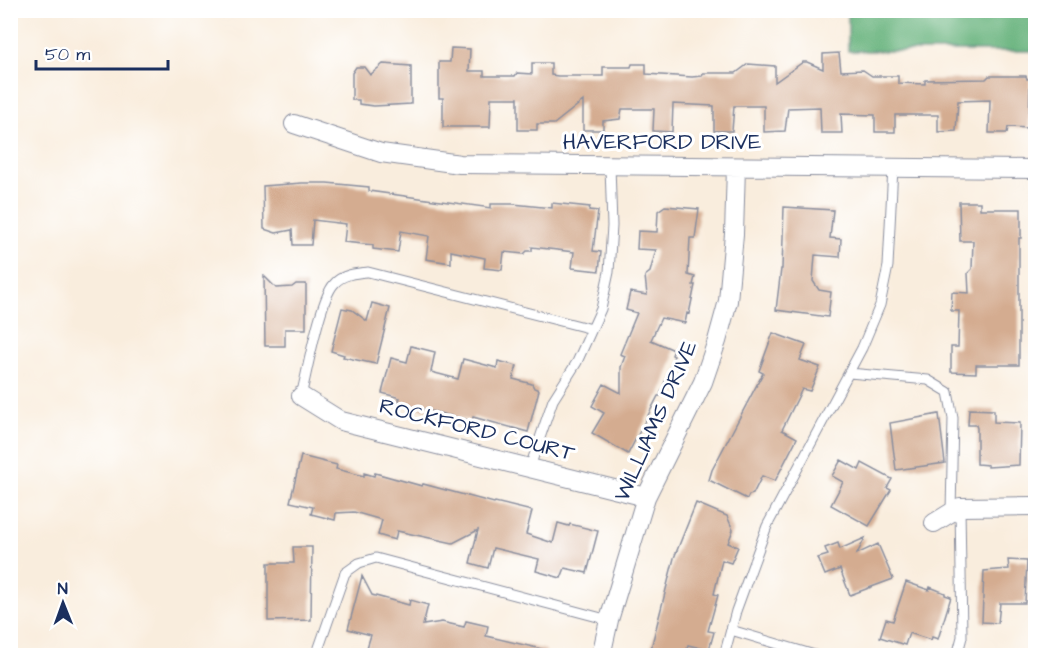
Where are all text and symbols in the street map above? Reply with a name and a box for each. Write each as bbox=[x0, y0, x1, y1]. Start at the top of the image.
scale bar bbox=[36, 33, 168, 71]
text: 50 m bbox=[45, 42, 90, 67]
street label: HAVERFORD DRIVE bbox=[563, 127, 761, 158]
street label: WILLIAMS DRIVE bbox=[607, 336, 705, 506]
street label: ROCKFORD COURT bbox=[376, 391, 578, 469]
north arrow bbox=[33, 573, 93, 633]
text: N bbox=[58, 578, 68, 600]

